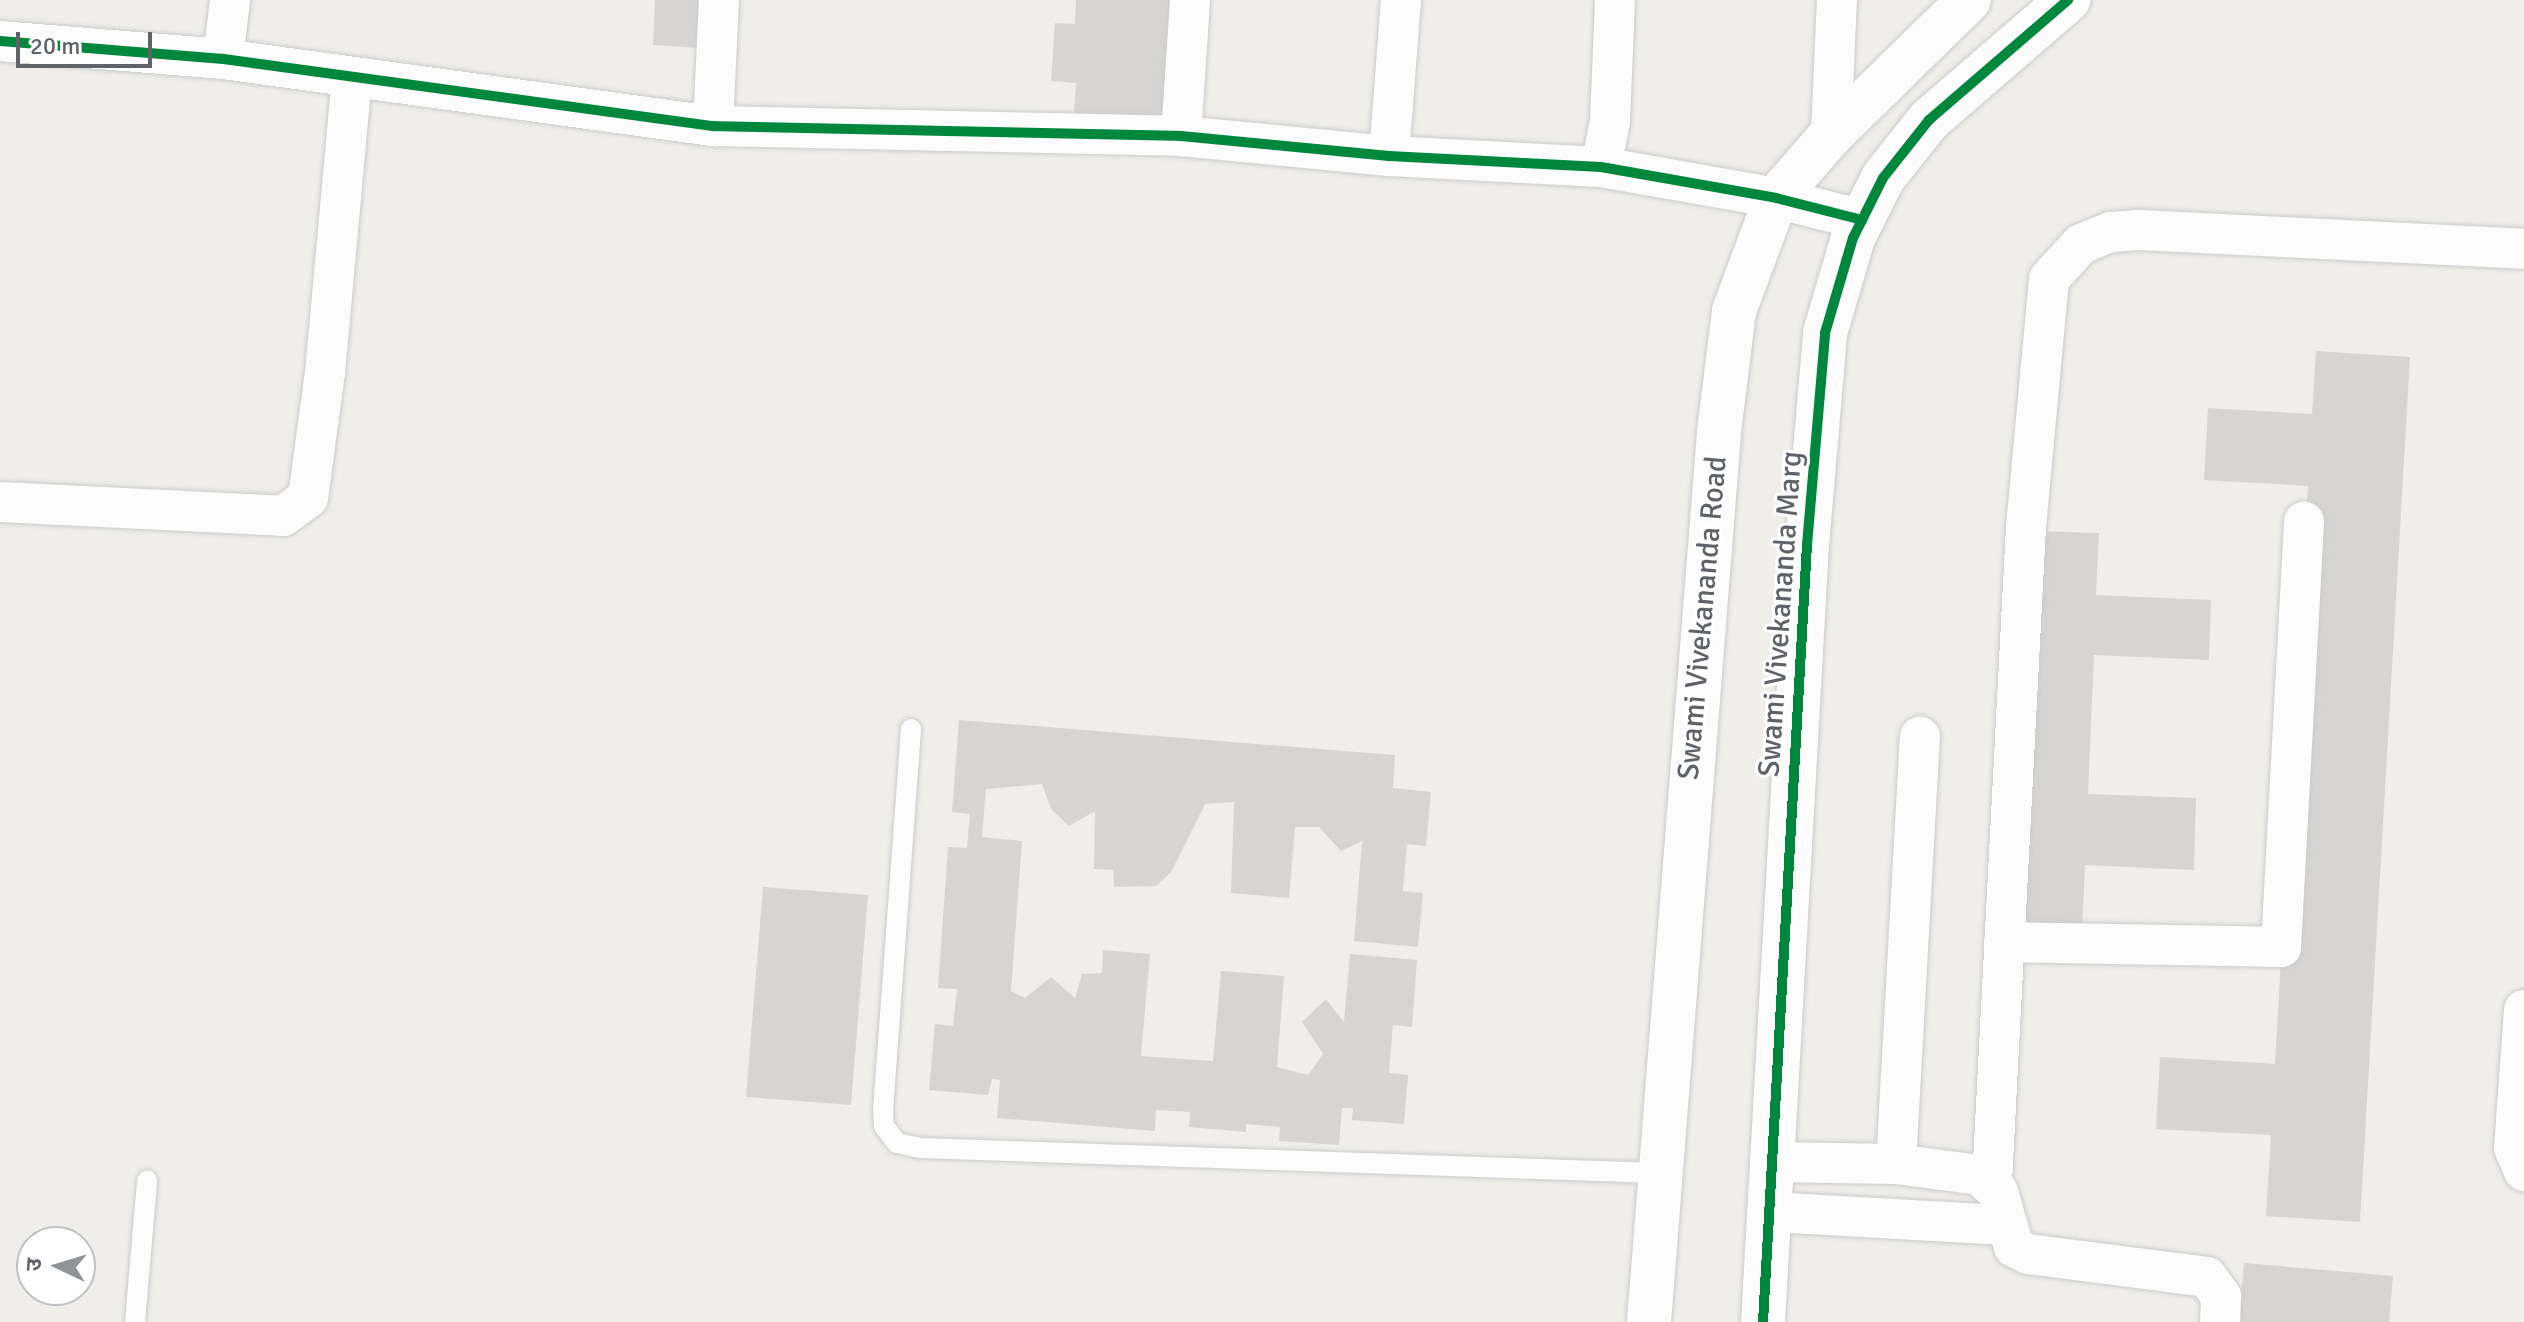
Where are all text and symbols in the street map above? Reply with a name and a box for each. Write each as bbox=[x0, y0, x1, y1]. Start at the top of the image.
scale bar bbox=[20, 16, 156, 66]
text: 20 m bbox=[30, 31, 80, 61]
street label: Swami Vivekananda Marg bbox=[1752, 450, 1810, 778]
street label: Swami Vivekananda Road bbox=[1671, 455, 1735, 781]
north arrow bbox=[16, 1226, 96, 1306]
text: उ bbox=[20, 1257, 47, 1272]

